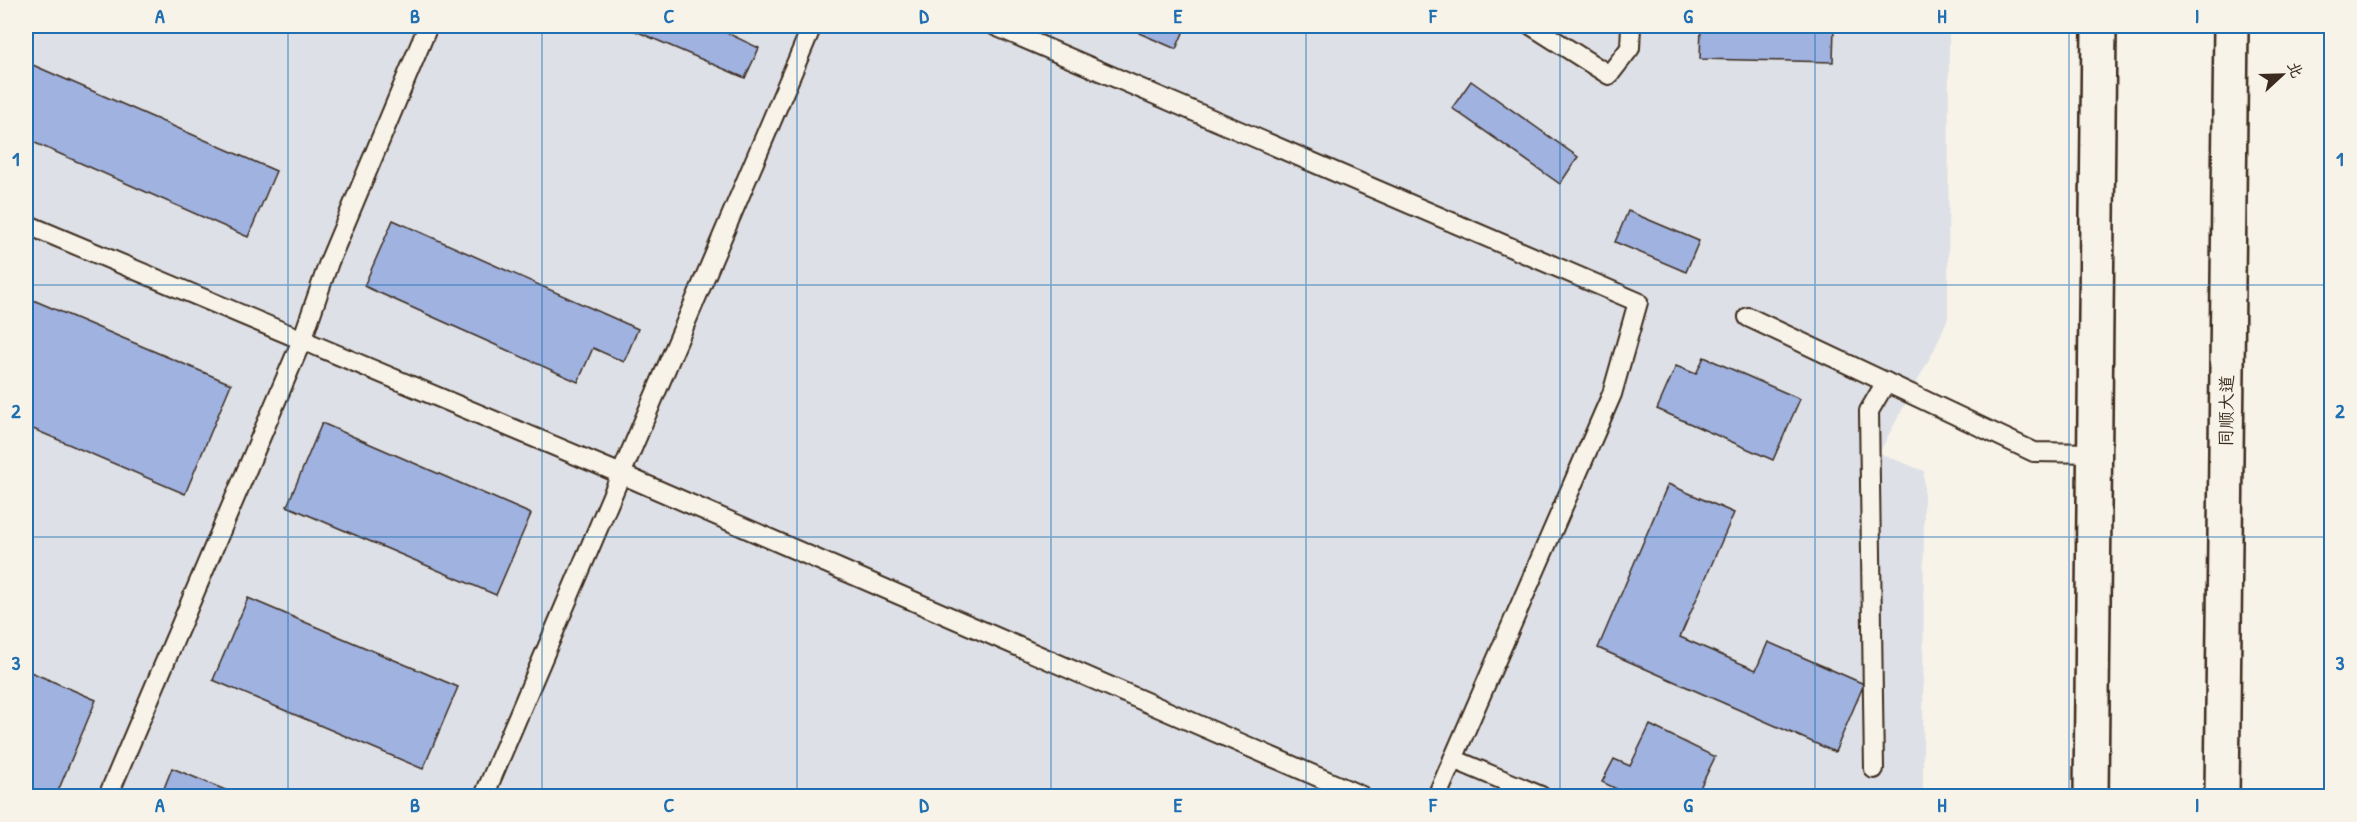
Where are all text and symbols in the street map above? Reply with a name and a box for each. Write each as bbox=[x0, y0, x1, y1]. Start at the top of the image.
text: A bbox=[155, 2, 165, 29]
text: B bbox=[410, 2, 420, 29]
text: C bbox=[664, 2, 675, 29]
text: D bbox=[919, 2, 929, 29]
text: E bbox=[1174, 2, 1183, 29]
text: F bbox=[1428, 2, 1438, 29]
text: G bbox=[1683, 2, 1693, 29]
text: H bbox=[1937, 2, 1947, 29]
text: I bbox=[2195, 2, 2199, 29]
north arrow bbox=[2252, 45, 2312, 105]
text: 北 bbox=[2283, 58, 2309, 81]
text: 1 bbox=[12, 145, 20, 172]
text: 1 bbox=[2336, 145, 2344, 172]
street label: 同顺大道 bbox=[2213, 375, 2239, 447]
text: 2 bbox=[11, 397, 21, 424]
text: 2 bbox=[2335, 397, 2345, 424]
text: 3 bbox=[12, 649, 21, 676]
text: 3 bbox=[2336, 649, 2345, 676]
text: A bbox=[155, 791, 165, 818]
text: B bbox=[410, 791, 420, 818]
text: C bbox=[664, 791, 675, 818]
text: D bbox=[919, 791, 929, 818]
text: E bbox=[1174, 791, 1183, 818]
text: F bbox=[1428, 791, 1438, 818]
text: G bbox=[1683, 791, 1693, 818]
text: H bbox=[1937, 791, 1947, 818]
text: I bbox=[2195, 791, 2199, 818]

